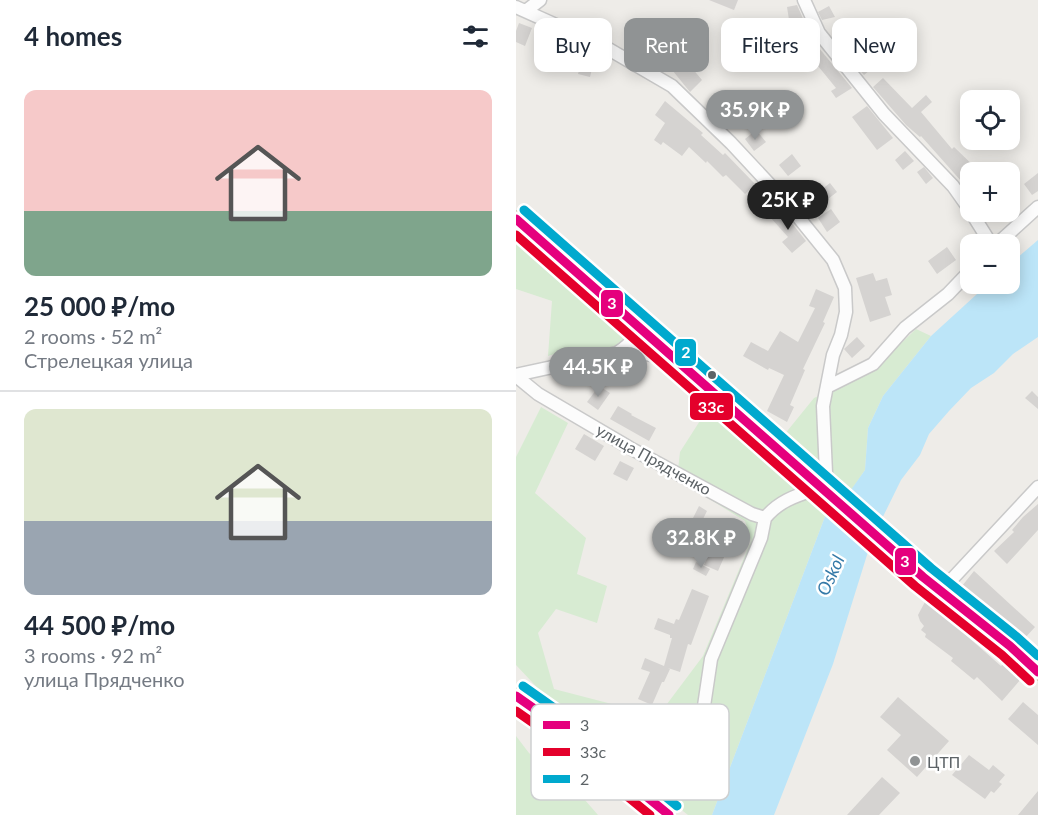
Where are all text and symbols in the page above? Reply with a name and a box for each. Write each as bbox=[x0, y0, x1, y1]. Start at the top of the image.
chip: Buy bbox=[534, 18, 612, 72]
chip: Rent bbox=[624, 18, 709, 72]
chip: Filters bbox=[721, 18, 820, 72]
chip: New bbox=[832, 18, 917, 72]
text: 4 homes bbox=[24, 20, 122, 52]
icon: filters bbox=[459, 20, 492, 53]
pin: 35.9K ₽ bbox=[700, 90, 810, 141]
map controls bbox=[960, 90, 1020, 294]
button: locate bbox=[960, 90, 1020, 150]
text: 35.9K ₽ bbox=[720, 97, 790, 121]
icon: home bbox=[204, 129, 312, 237]
button: + bbox=[960, 162, 1020, 222]
pin: 25K ₽ bbox=[746, 180, 830, 231]
text: 25K ₽ bbox=[761, 187, 815, 211]
button: − bbox=[960, 234, 1020, 294]
line badge: 3 bbox=[600, 289, 624, 318]
text: 25 000 ₽/mo bbox=[24, 290, 175, 322]
text: 3 bbox=[607, 293, 617, 312]
text: 2 rooms · 52 m² bbox=[24, 324, 162, 348]
line badge: 2 bbox=[674, 338, 697, 367]
text: 2 bbox=[681, 342, 691, 361]
pin: 44.5K ₽ bbox=[543, 347, 653, 398]
text: Стрелецкая улица bbox=[24, 348, 193, 372]
text: 44.5K ₽ bbox=[563, 354, 633, 378]
unlabelled marker bbox=[706, 369, 718, 381]
line badge: 33с bbox=[689, 392, 734, 421]
text: 33с bbox=[698, 397, 724, 416]
street label: улица Прядченко bbox=[593, 420, 715, 498]
icon: home bbox=[204, 448, 312, 556]
pin: 32.8K ₽ bbox=[646, 518, 756, 569]
text: 32.8K ₽ bbox=[666, 525, 736, 549]
line badge: 3 bbox=[894, 547, 917, 576]
water label: Oskol bbox=[811, 551, 849, 599]
text: 3 bbox=[900, 551, 910, 570]
text: 44 500 ₽/mo bbox=[24, 609, 175, 641]
text: 3 rooms · 92 m² bbox=[24, 643, 162, 667]
text: улица Прядченко bbox=[24, 667, 185, 691]
legend bbox=[531, 704, 729, 800]
text: 3 bbox=[580, 715, 589, 734]
text: 33с bbox=[580, 742, 607, 761]
place label: ЦТП bbox=[927, 752, 960, 771]
marker: ЦТП bbox=[908, 754, 922, 768]
text: 2 bbox=[580, 769, 589, 788]

